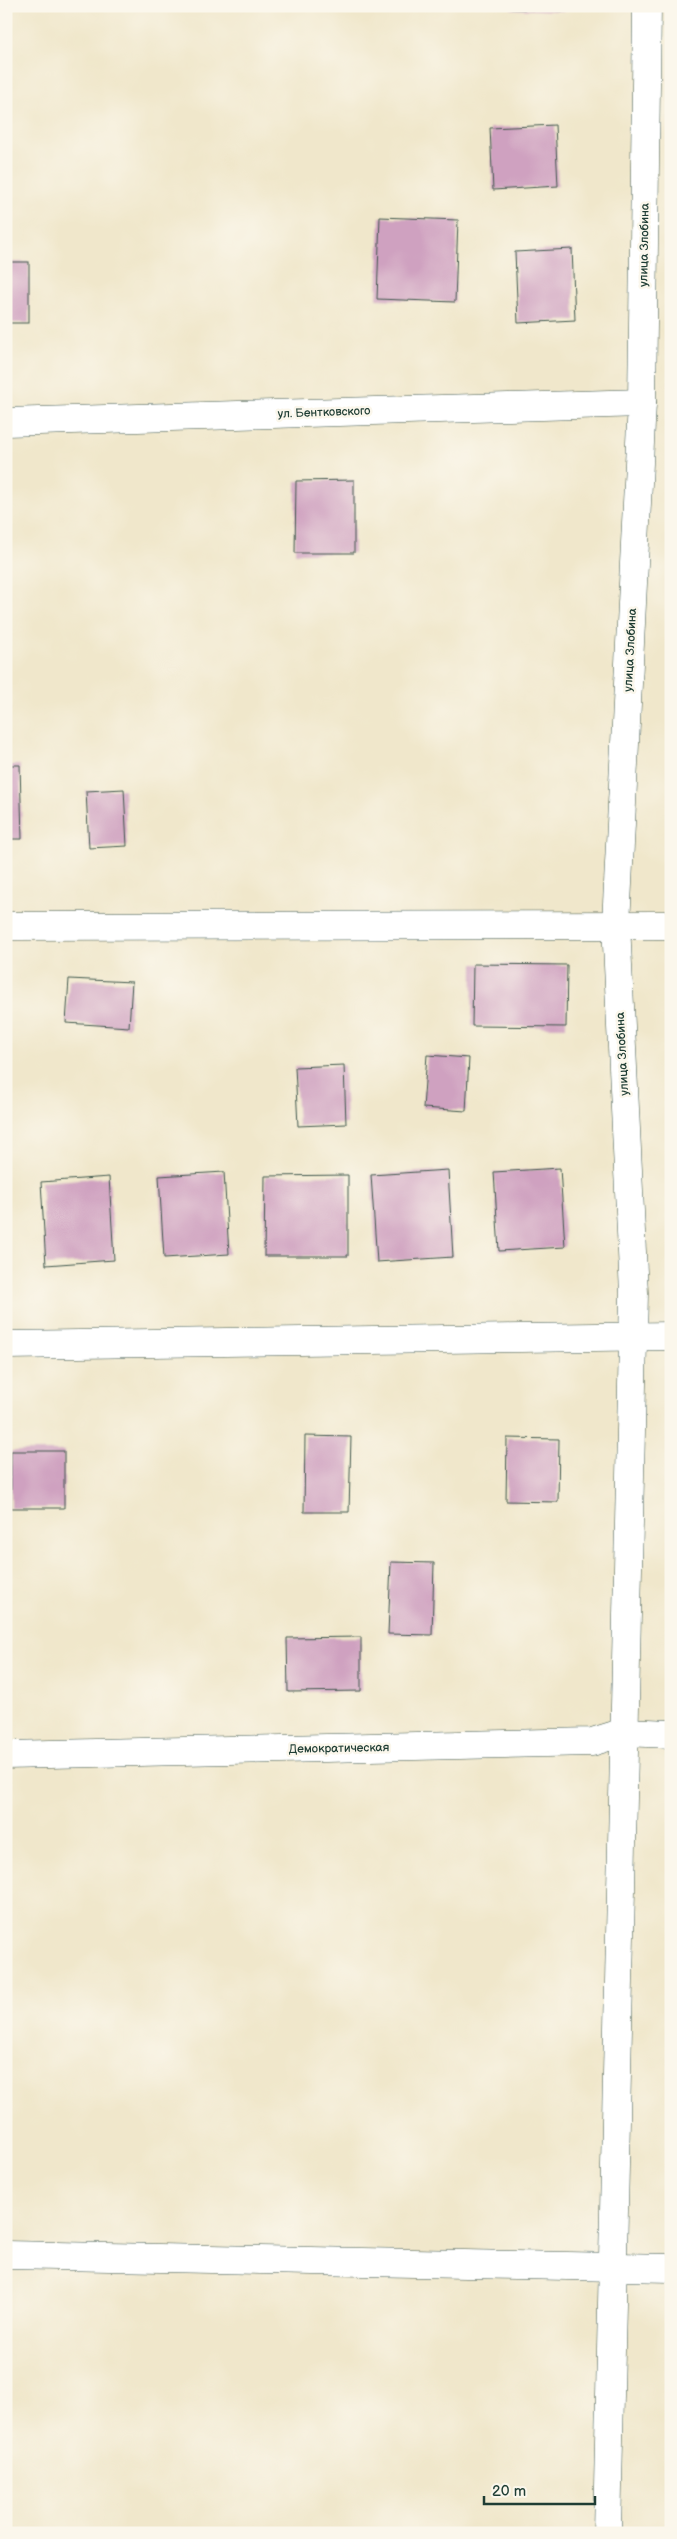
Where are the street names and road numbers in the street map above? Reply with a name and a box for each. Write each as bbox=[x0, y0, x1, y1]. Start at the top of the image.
street label: улица Злобина bbox=[636, 203, 653, 287]
street label: ул. Бентковского bbox=[277, 403, 371, 422]
street label: улица Злобина bbox=[621, 608, 640, 692]
street label: улица Злобина bbox=[613, 1012, 632, 1096]
street label: Демократическая bbox=[289, 1740, 390, 1757]

